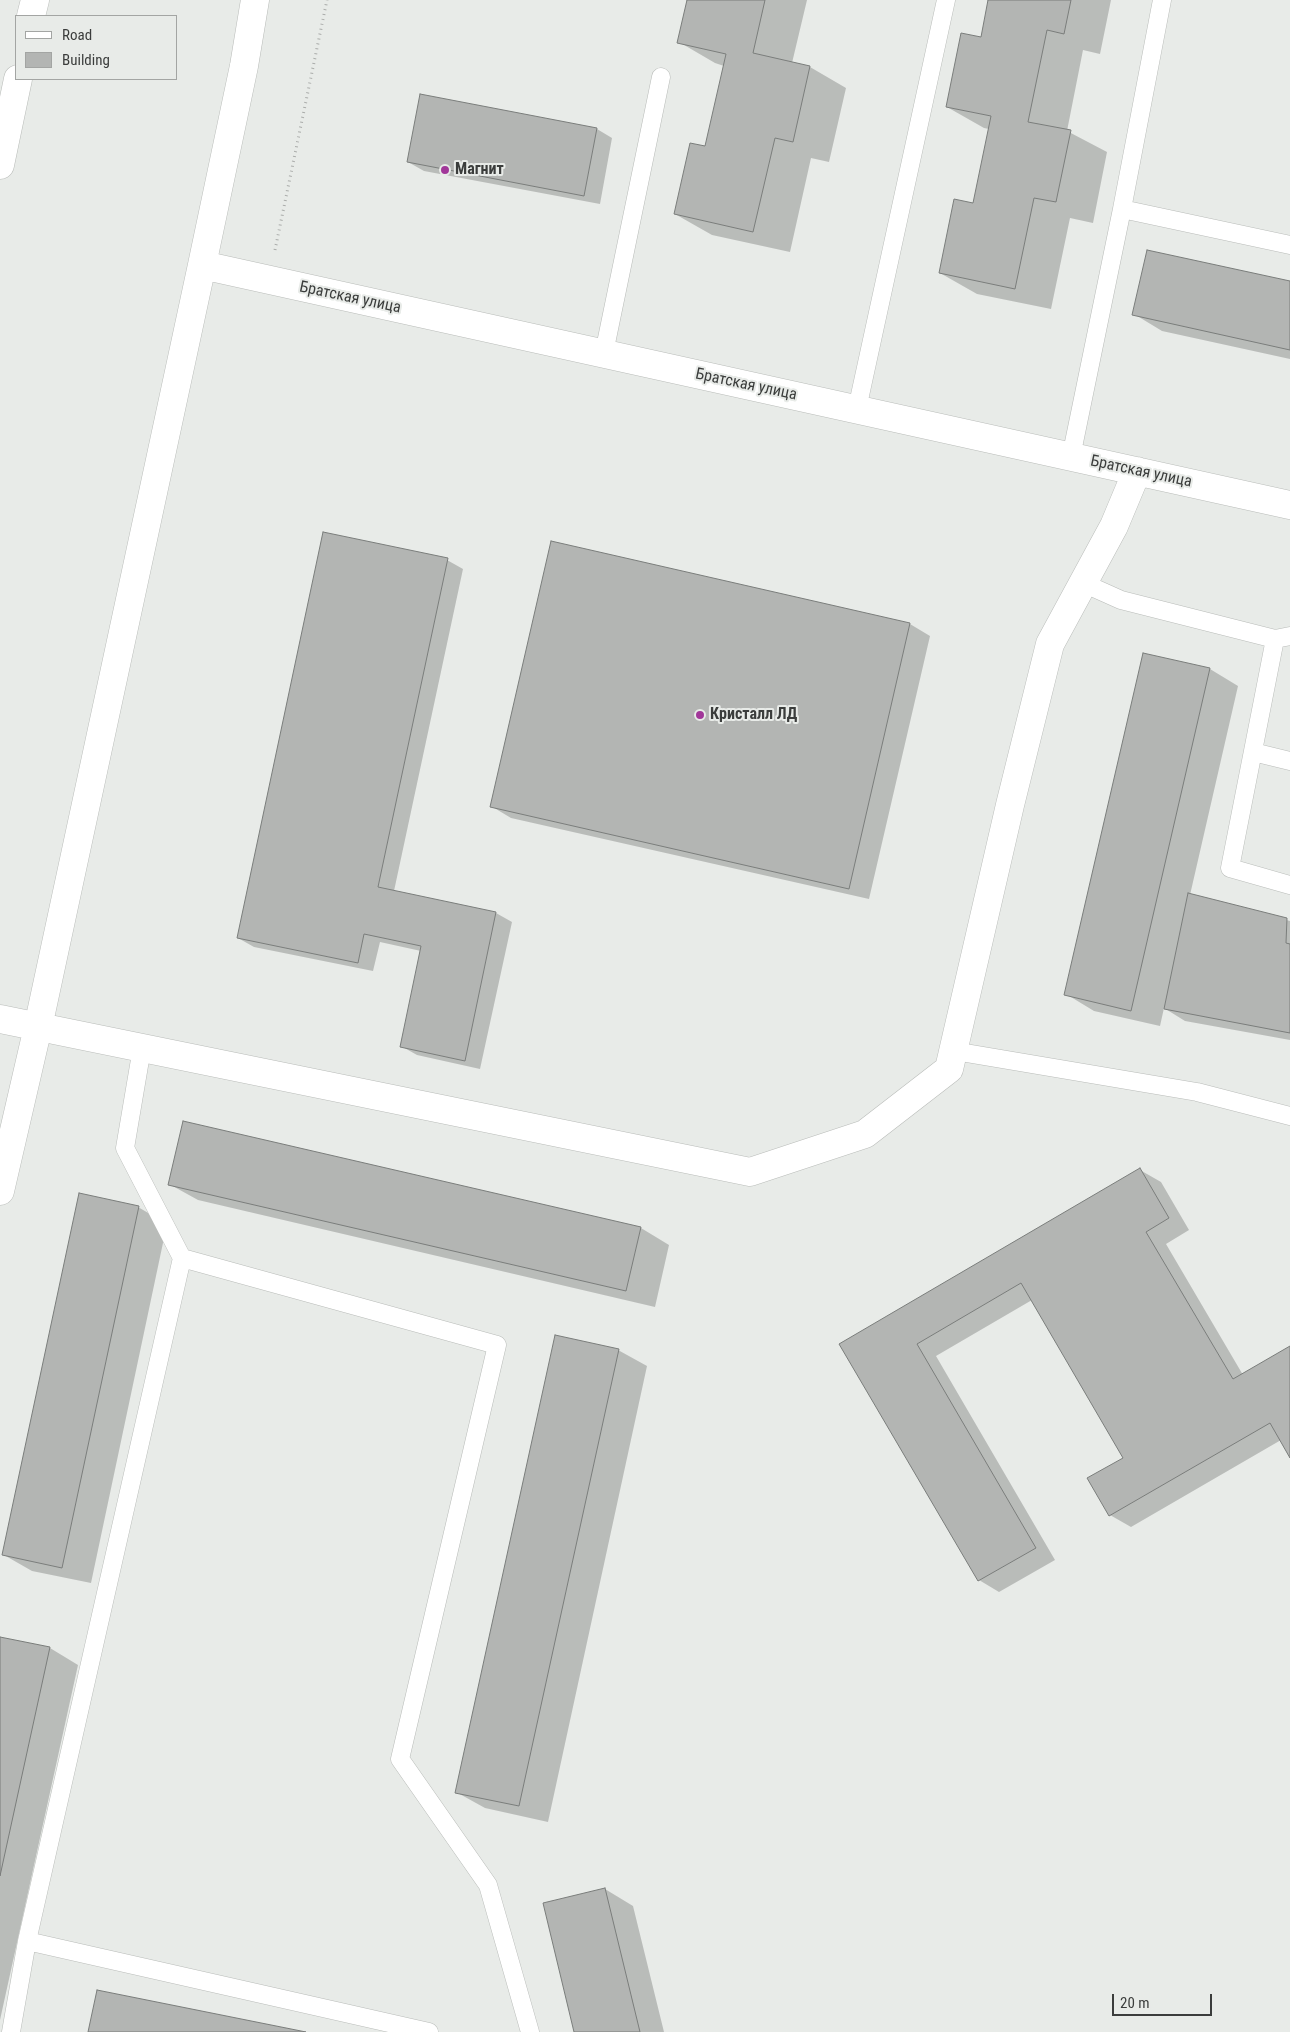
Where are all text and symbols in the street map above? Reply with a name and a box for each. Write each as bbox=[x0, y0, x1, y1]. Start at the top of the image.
legend bbox=[15, 15, 178, 80]
text: Road bbox=[62, 26, 92, 44]
text: Building bbox=[62, 51, 110, 69]
place label: Магнит bbox=[455, 160, 504, 180]
marker: Магнит bbox=[439, 164, 451, 176]
street label: Братская улица bbox=[298, 278, 402, 318]
street label: Братская улица bbox=[694, 365, 798, 405]
street label: Братская улица bbox=[1089, 452, 1193, 492]
place label: Кристалл ЛД bbox=[710, 705, 797, 725]
marker: Кристалл ЛД bbox=[694, 709, 706, 721]
scale bar bbox=[1115, 1984, 1215, 2016]
text: 20 m bbox=[1120, 1994, 1150, 2012]

